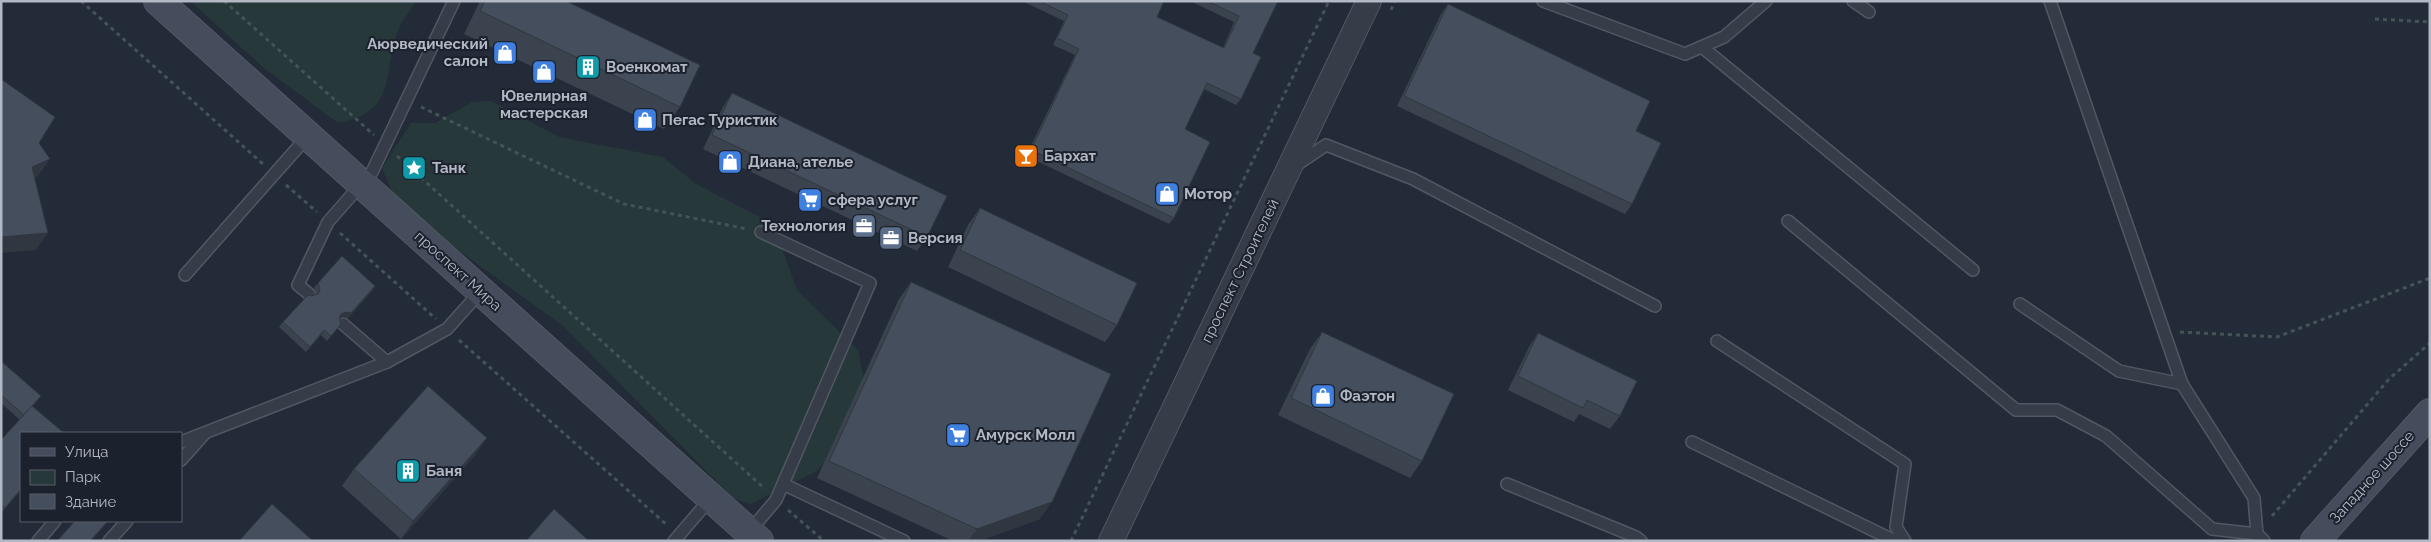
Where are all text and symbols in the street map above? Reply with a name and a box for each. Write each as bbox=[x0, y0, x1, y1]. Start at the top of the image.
place label: Аюрведический салон bbox=[367, 35, 488, 70]
shop icon: Аюрведический салон bbox=[492, 40, 518, 66]
building icon: Военкомат bbox=[575, 54, 601, 80]
place label: Военкомат bbox=[606, 58, 688, 76]
shop icon: Ювелирная мастерская bbox=[531, 59, 557, 85]
place label: Ювелирная мастерская bbox=[500, 87, 588, 122]
shop icon: Пегас Туристик bbox=[632, 107, 658, 133]
place label: Пегас Туристик bbox=[662, 111, 778, 129]
bar icon: Бархат bbox=[1013, 143, 1039, 169]
place label: Бархат bbox=[1044, 147, 1097, 165]
shop icon: Диана, ателье bbox=[717, 149, 743, 175]
place label: Диана, ателье bbox=[748, 153, 853, 171]
place icon: Танк bbox=[401, 155, 427, 181]
place label: Танк bbox=[432, 159, 467, 177]
shop icon: Мотор bbox=[1154, 181, 1180, 207]
place label: Мотор bbox=[1184, 185, 1232, 203]
supermarket icon: сфера услуг bbox=[797, 187, 823, 213]
place label: сфера услуг bbox=[828, 191, 918, 209]
street label: проспект Строителей bbox=[1197, 196, 1283, 346]
office icon: Технология bbox=[851, 213, 877, 239]
place label: Технология bbox=[761, 217, 846, 235]
office icon: Версия bbox=[878, 225, 904, 251]
street label: проспект Мира bbox=[411, 227, 505, 315]
place label: Версия bbox=[908, 229, 963, 247]
shop icon: Фаэтон bbox=[1310, 383, 1336, 409]
place label: Фаэтон bbox=[1340, 387, 1395, 405]
supermarket icon: Амурск Молл bbox=[945, 422, 971, 448]
place label: Амурск Молл bbox=[976, 426, 1075, 444]
street label: Западное шоссе bbox=[2326, 427, 2418, 527]
legend bbox=[20, 432, 182, 522]
text: Улица bbox=[65, 443, 109, 461]
building icon: Баня bbox=[395, 458, 421, 484]
place label: Баня bbox=[426, 462, 462, 480]
text: Парк bbox=[65, 468, 101, 486]
text: Здание bbox=[65, 493, 117, 511]

